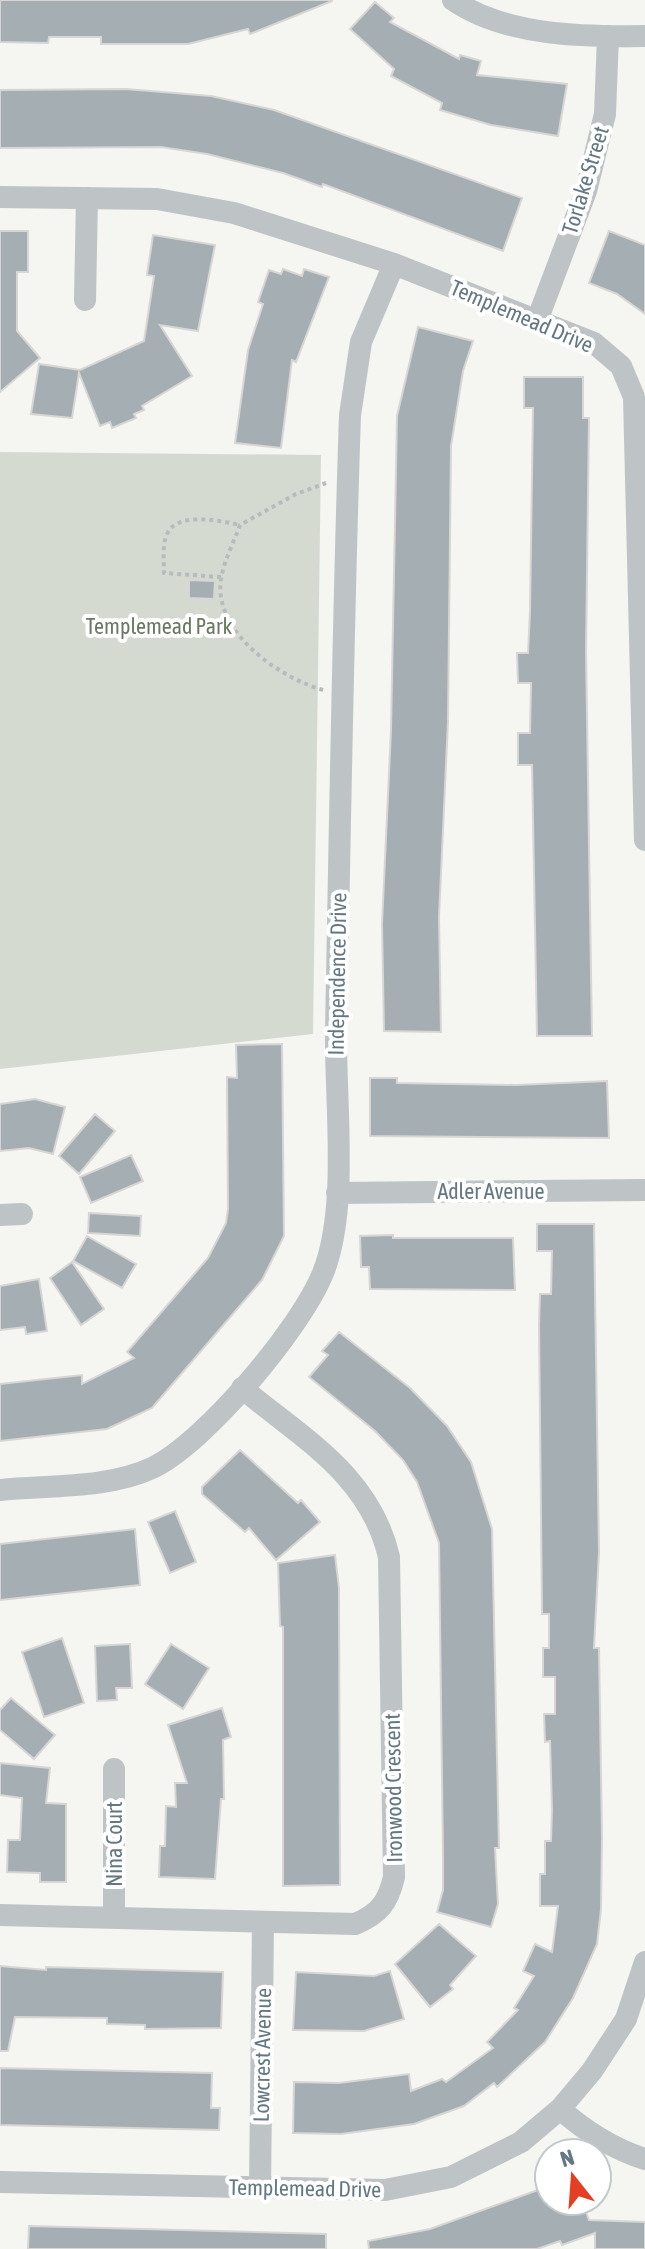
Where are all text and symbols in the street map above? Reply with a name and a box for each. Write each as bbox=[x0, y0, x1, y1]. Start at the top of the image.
street label: Torlake Street bbox=[556, 123, 614, 237]
street label: Templemead Drive bbox=[447, 274, 597, 358]
park label: Templemead Park bbox=[86, 613, 233, 639]
street label: Independence Drive bbox=[323, 892, 351, 1056]
street label: Adler Avenue bbox=[437, 1178, 545, 1204]
street label: Ironwood Crescent bbox=[379, 1713, 407, 1863]
street label: Nina Court bbox=[101, 1801, 127, 1887]
street label: Lowcrest Avenue bbox=[248, 1988, 276, 2122]
north arrow bbox=[533, 2137, 613, 2217]
text: N bbox=[557, 2144, 577, 2172]
street label: Templemead Drive bbox=[229, 2174, 381, 2202]

